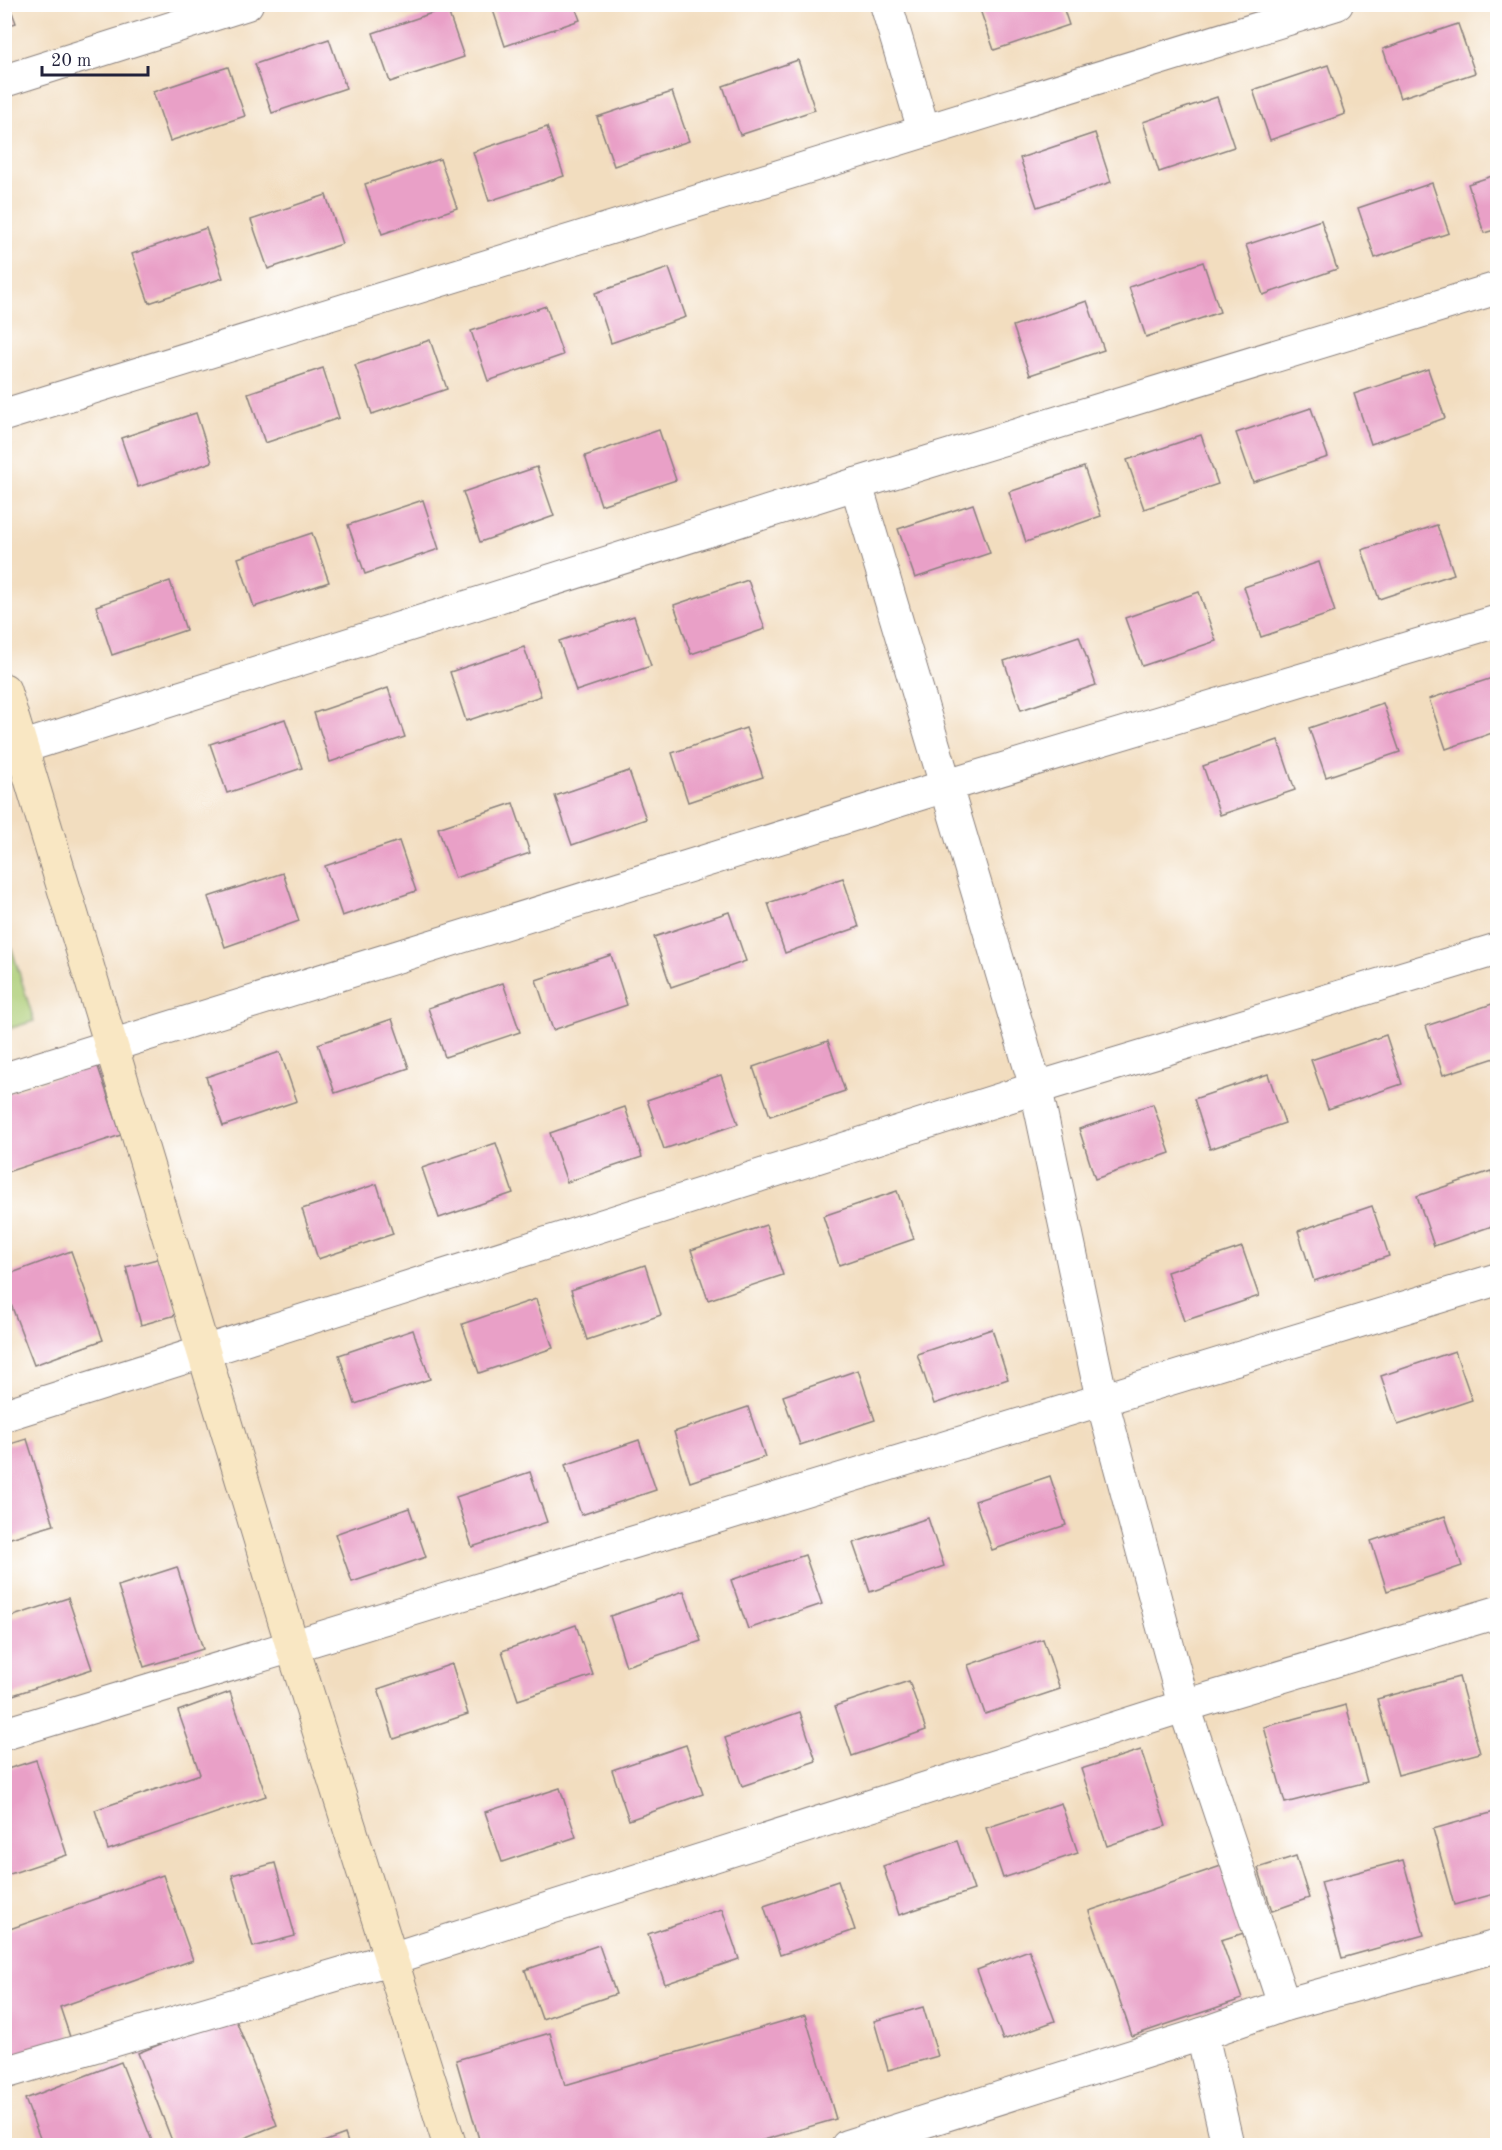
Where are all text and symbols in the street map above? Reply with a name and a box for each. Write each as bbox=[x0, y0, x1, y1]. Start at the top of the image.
scale bar bbox=[42, 39, 148, 77]
text: 20 m bbox=[51, 52, 91, 70]

